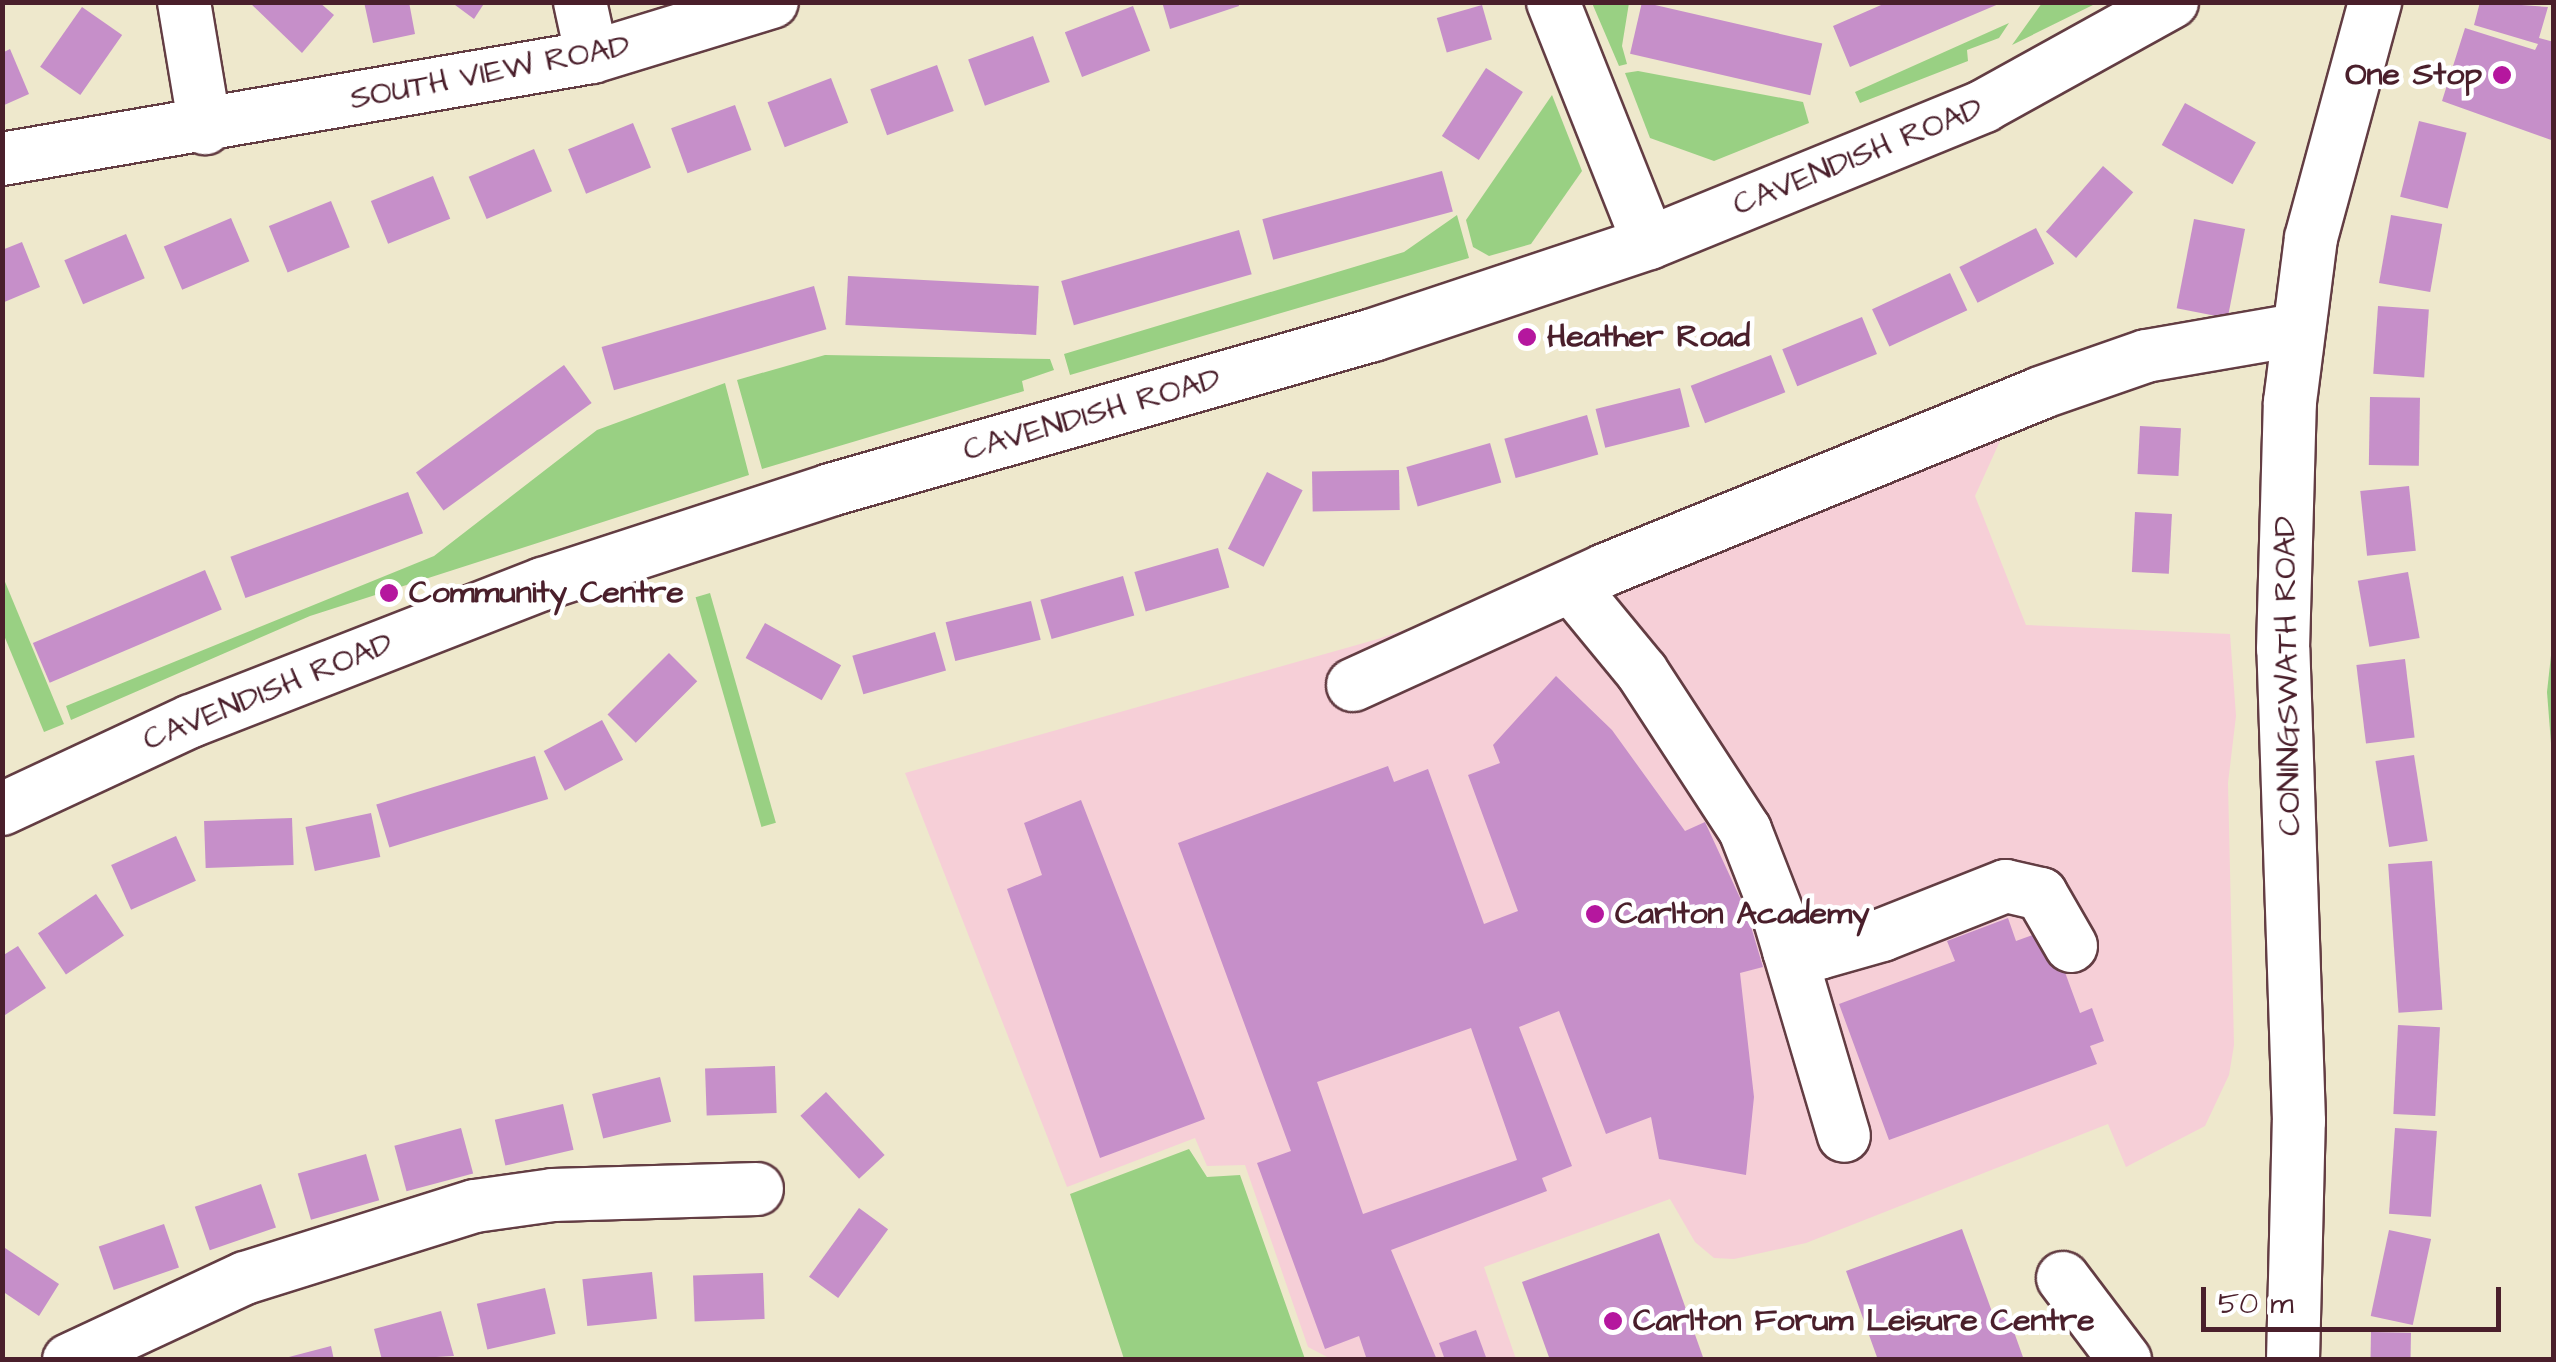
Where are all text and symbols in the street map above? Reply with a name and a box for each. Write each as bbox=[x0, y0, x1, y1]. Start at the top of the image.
street label: SOUTH VIEW ROAD bbox=[347, 27, 633, 119]
place label: One Stop bbox=[2345, 56, 2482, 94]
marker: One Stop bbox=[2491, 64, 2513, 86]
street label: CAVENDISH ROAD bbox=[1727, 89, 1989, 225]
place label: Heather Road bbox=[1547, 318, 1750, 356]
marker: Heather Road bbox=[1516, 326, 1538, 348]
street label: CAVENDISH ROAD bbox=[959, 360, 1225, 470]
street label: CONINGSWATH ROAD bbox=[2266, 516, 2310, 836]
place label: Community Centre bbox=[409, 574, 684, 612]
marker: Community Centre bbox=[378, 582, 400, 604]
street label: CAVENDISH ROAD bbox=[137, 624, 399, 760]
place label: Carlton Academy bbox=[1615, 895, 1870, 933]
marker: Carlton Academy bbox=[1584, 903, 1606, 925]
scale bar bbox=[2206, 1267, 2506, 1329]
text: 50 m bbox=[2218, 1283, 2294, 1325]
place label: Carlton Forum Leisure Centre bbox=[1633, 1302, 2094, 1340]
marker: Carlton Forum Leisure Centre bbox=[1602, 1310, 1624, 1332]

